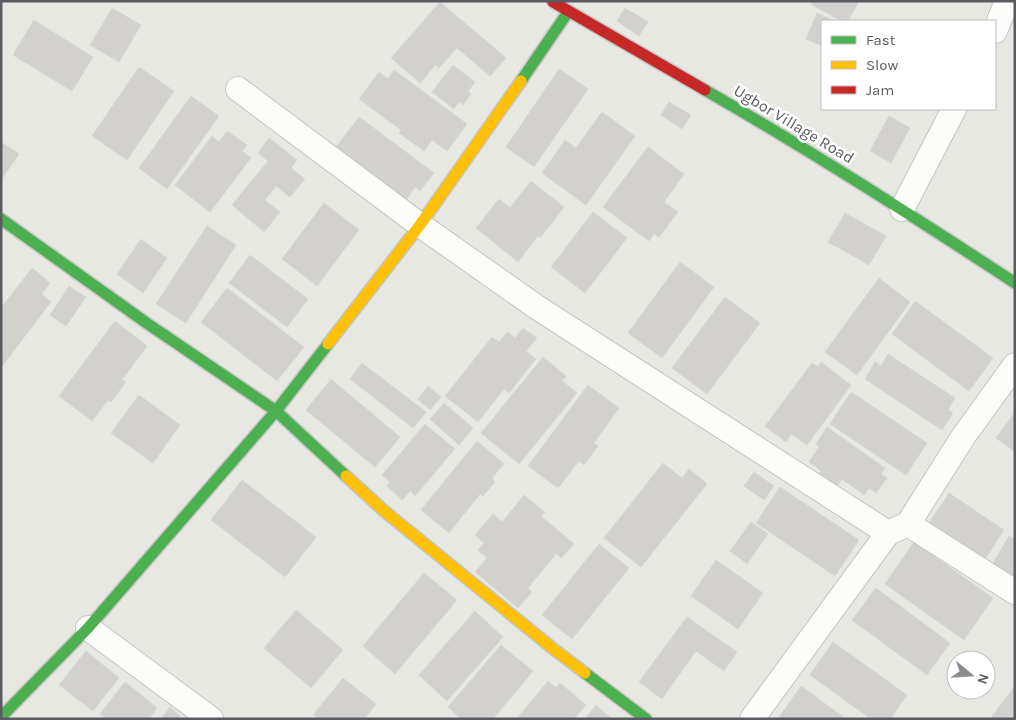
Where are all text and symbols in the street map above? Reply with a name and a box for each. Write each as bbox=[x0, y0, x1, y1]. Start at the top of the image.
legend bbox=[821, 20, 996, 110]
text: Fast bbox=[866, 31, 896, 49]
text: Slow bbox=[866, 56, 898, 74]
street label: Ugbor Village Road bbox=[731, 81, 857, 167]
text: Jam bbox=[866, 81, 894, 99]
north arrow bbox=[946, 650, 996, 700]
text: N bbox=[973, 671, 993, 686]

